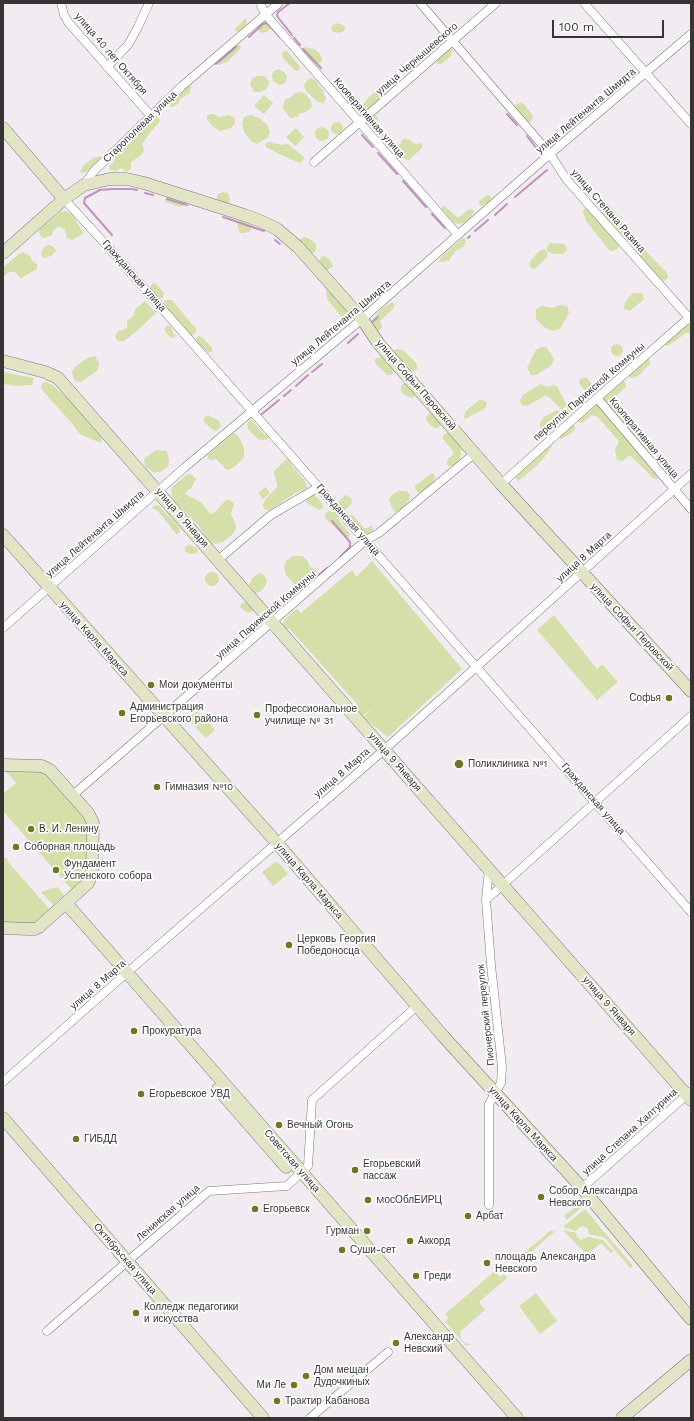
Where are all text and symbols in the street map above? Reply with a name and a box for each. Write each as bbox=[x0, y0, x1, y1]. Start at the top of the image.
street label: улица 40 лет Октября bbox=[72, 11, 150, 97]
scale bar bbox=[554, 12, 666, 38]
street label: улица Чернышевского bbox=[374, 20, 460, 98]
text: 100 m bbox=[559, 20, 594, 34]
street label: улица Лейтенанта Шмидта bbox=[534, 66, 638, 156]
street label: Кооперативная улица bbox=[331, 76, 407, 160]
street label: Старополевая улица bbox=[101, 89, 179, 165]
street label: улица Степана Разина bbox=[568, 167, 648, 255]
street label: Гражданская улица bbox=[100, 238, 168, 314]
street label: улица Лейтенанта Шмидта bbox=[289, 278, 393, 368]
street label: улица Софьи Перовской bbox=[373, 337, 459, 433]
street label: переулок Парижской Коммуны bbox=[531, 340, 647, 444]
street label: Кооперативная улица bbox=[607, 395, 681, 481]
street label: Гражданская улица bbox=[314, 482, 382, 558]
street label: улица 9 Января bbox=[153, 486, 211, 550]
street label: улица Лейтенанта Шмидта bbox=[43, 488, 147, 580]
street label: улица 8 Марта bbox=[554, 529, 614, 585]
street label: улица Парижской Коммуны bbox=[214, 568, 318, 662]
street label: улица Софьи Перовской bbox=[588, 581, 676, 673]
street label: улица Карла Маркса bbox=[57, 599, 131, 679]
place label: Мои документы bbox=[159, 679, 232, 691]
marker: Мои документы bbox=[146, 680, 156, 690]
place label: Софья bbox=[629, 692, 661, 704]
marker: Софья bbox=[664, 693, 674, 703]
place label: Администрация Егорьевского района bbox=[130, 701, 228, 724]
place label: Профессиональное училище № 31 bbox=[265, 703, 357, 726]
marker: Администрация Егорьевского района bbox=[117, 708, 127, 718]
marker: Профессиональное училище № 31 bbox=[252, 710, 262, 720]
street label: улица 9 Января bbox=[366, 730, 424, 794]
street label: улица 8 Марта bbox=[312, 746, 372, 800]
marker: Поликлиника №1 bbox=[453, 758, 465, 770]
place label: Поликлиника №1 bbox=[468, 758, 547, 770]
street label: Гражданская улица bbox=[559, 761, 627, 837]
place label: Гимназия №10 bbox=[165, 781, 233, 793]
marker: Гимназия №10 bbox=[152, 782, 162, 792]
place label: В. И. Ленину bbox=[39, 823, 99, 835]
marker: В. И. Ленину bbox=[26, 824, 36, 834]
street label: улица Карла Маркса bbox=[273, 840, 345, 922]
place label: Соборная площадь bbox=[24, 841, 115, 853]
marker: Соборная площадь bbox=[11, 842, 21, 852]
place label: Фундамент Успенского собора bbox=[64, 858, 152, 882]
marker: Фундамент Успенского собора bbox=[51, 865, 61, 875]
place label: Церковь Георгия Победоносца bbox=[297, 933, 376, 956]
marker: Церковь Георгия Победоносца bbox=[284, 940, 294, 950]
street label: улица 8 Марта bbox=[68, 958, 128, 1012]
street label: Пионерский переулок bbox=[475, 964, 497, 1066]
street label: улица 9 Января bbox=[580, 974, 638, 1038]
place label: Прокуратура bbox=[142, 1025, 201, 1037]
marker: Прокуратура bbox=[129, 1026, 139, 1036]
street label: улица Карла Маркса bbox=[486, 1084, 560, 1164]
street label: улица Степана Халтурина bbox=[580, 1086, 680, 1178]
place label: Егорьевское УВД bbox=[149, 1088, 230, 1100]
marker: Егорьевское УВД bbox=[136, 1089, 146, 1099]
place label: Вечный Огонь bbox=[287, 1119, 353, 1131]
marker: Вечный Огонь bbox=[274, 1120, 284, 1130]
street label: Советская улица bbox=[262, 1127, 322, 1195]
place label: ГИБДД bbox=[84, 1133, 117, 1145]
marker: ГИБДД bbox=[71, 1134, 81, 1144]
place label: Егорьевский пассаж bbox=[363, 1158, 421, 1182]
marker: Егорьевский пассаж bbox=[350, 1165, 360, 1175]
street label: Ленинская улица bbox=[134, 1182, 202, 1244]
place label: Собор Александра Невского bbox=[549, 1185, 638, 1208]
marker: Собор Александра Невского bbox=[536, 1192, 546, 1202]
place label: MосОблЕИРЦ bbox=[376, 1194, 442, 1206]
marker: MосОблЕИРЦ bbox=[363, 1195, 373, 1205]
place label: Егорьевск bbox=[263, 1203, 310, 1215]
marker: Егорьевск bbox=[250, 1204, 260, 1214]
place label: Арбат bbox=[476, 1210, 504, 1222]
marker: Арбат bbox=[463, 1211, 473, 1221]
street label: Октябрьская улица bbox=[91, 1221, 159, 1297]
place label: Гурман bbox=[326, 1225, 359, 1237]
marker: Гурман bbox=[362, 1226, 372, 1236]
place label: Аккорд bbox=[418, 1235, 450, 1247]
marker: Аккорд bbox=[405, 1236, 415, 1246]
place label: Суши-сет bbox=[350, 1244, 396, 1256]
marker: Суши-сет bbox=[337, 1245, 347, 1255]
place label: площадь Александра Невского bbox=[495, 1251, 596, 1274]
marker: площадь Александра Невского bbox=[482, 1258, 492, 1268]
place label: Греди bbox=[424, 1270, 451, 1282]
marker: Греди bbox=[411, 1271, 421, 1281]
place label: Колледж педагогики и искусства bbox=[144, 1301, 238, 1324]
marker: Колледж педагогики и искусства bbox=[131, 1308, 141, 1318]
place label: Александр Невский bbox=[404, 1331, 454, 1354]
marker: Александр Невский bbox=[391, 1338, 401, 1348]
place label: Дом мещан Дудочкиных bbox=[314, 1364, 370, 1388]
marker: Дом мещан Дудочкиных bbox=[301, 1371, 311, 1381]
place label: Ми Ле bbox=[257, 1379, 286, 1391]
marker: Ми Ле bbox=[289, 1380, 299, 1390]
place label: Трактир Кабанова bbox=[285, 1395, 370, 1407]
marker: Трактир Кабанова bbox=[272, 1396, 282, 1406]

